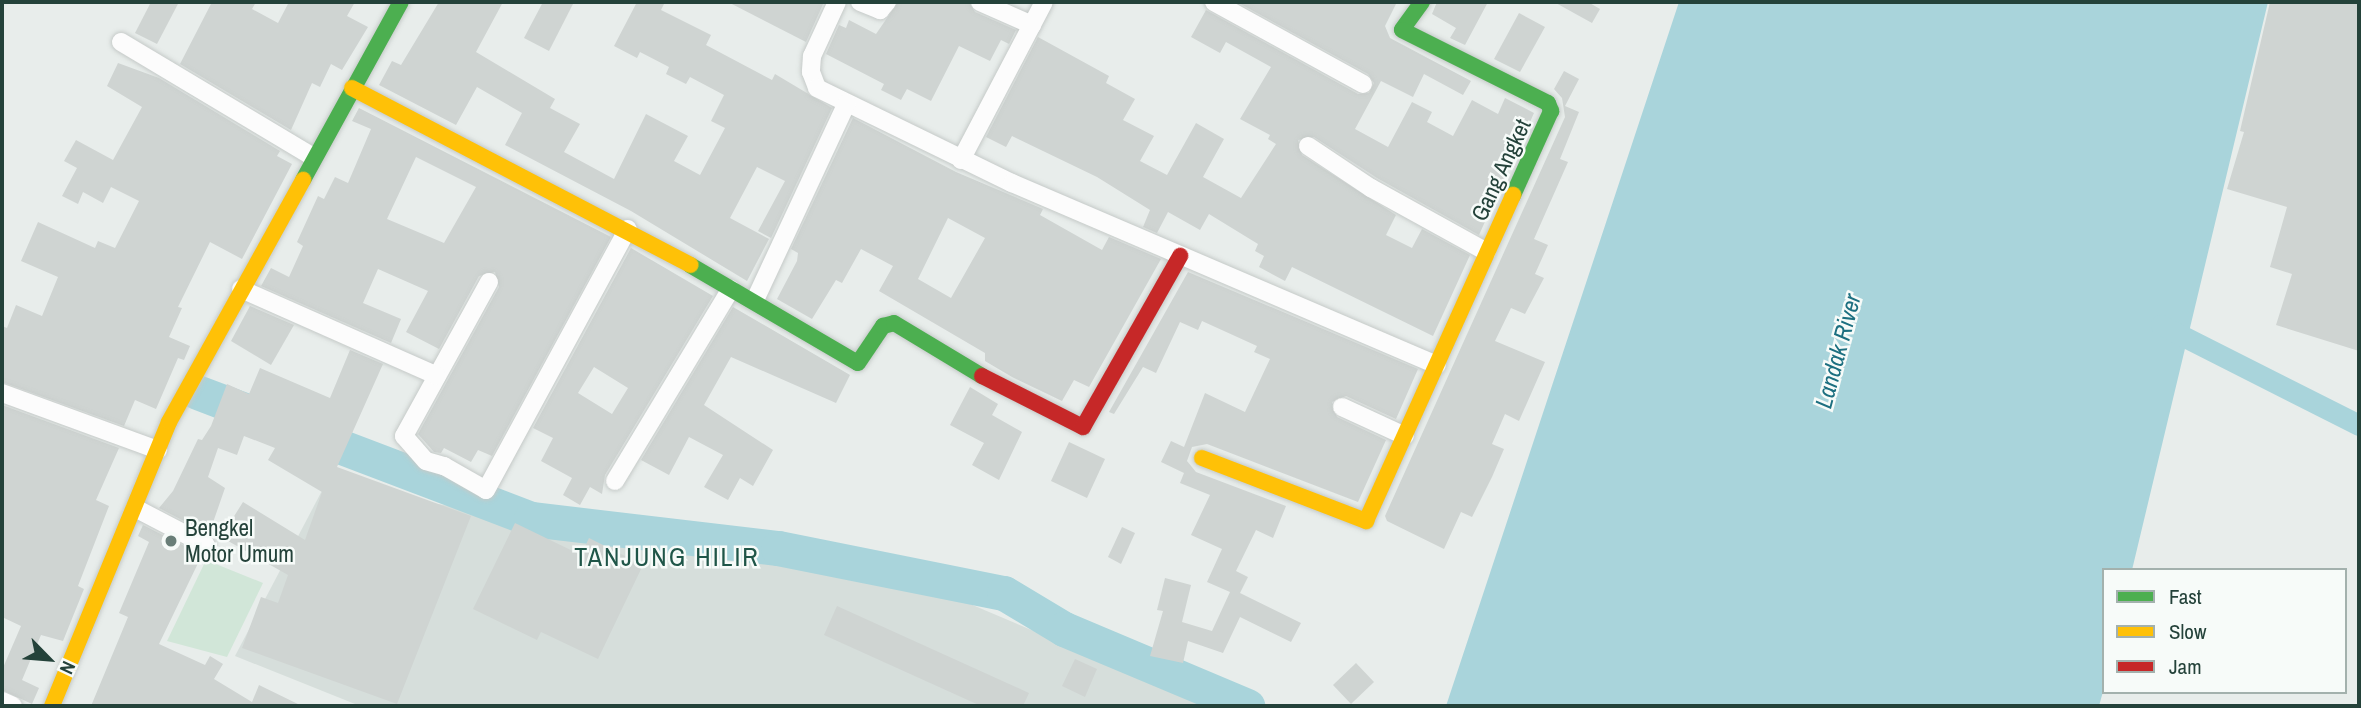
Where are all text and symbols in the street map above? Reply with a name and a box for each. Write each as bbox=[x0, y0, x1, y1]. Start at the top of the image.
street label: Gang Angket bbox=[1465, 114, 1537, 226]
water label: Landak River bbox=[1809, 291, 1867, 411]
place label: Bengkel Motor Umum bbox=[185, 514, 294, 568]
marker: Bengkel Motor Umum bbox=[163, 533, 179, 549]
district label: TANJUNG HILIR bbox=[576, 541, 758, 573]
legend bbox=[2102, 568, 2347, 694]
text: Fast bbox=[2169, 582, 2202, 611]
text: Slow bbox=[2169, 617, 2206, 646]
north arrow bbox=[14, 624, 84, 694]
text: Jam bbox=[2169, 652, 2202, 681]
text: N bbox=[54, 657, 82, 678]

